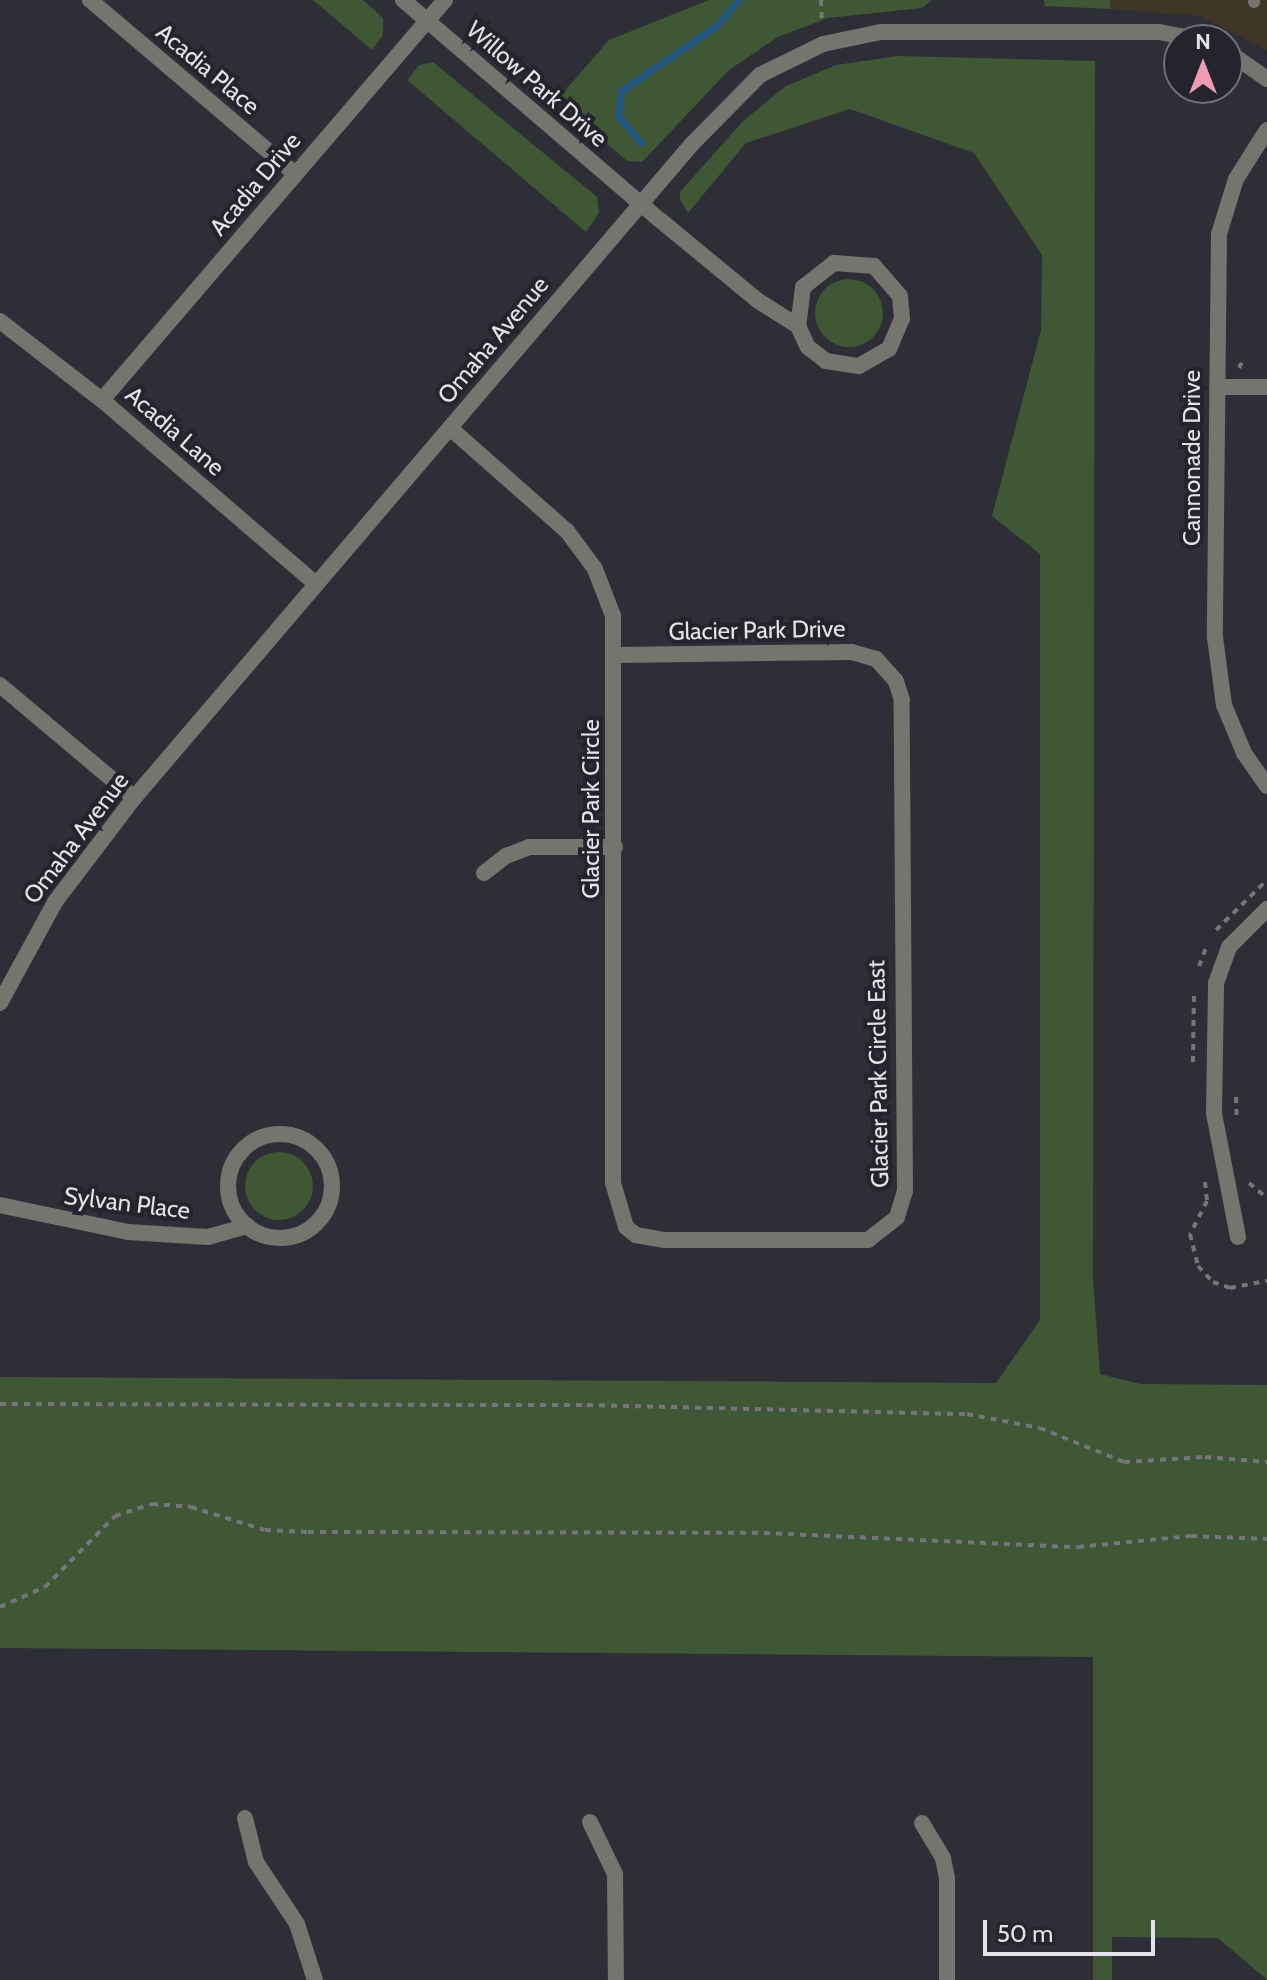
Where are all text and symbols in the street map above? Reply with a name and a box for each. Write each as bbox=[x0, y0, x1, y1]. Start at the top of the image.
street label: Willow Park Drive bbox=[461, 15, 613, 153]
street label: Acadia Place bbox=[150, 17, 266, 121]
north arrow bbox=[1163, 24, 1243, 104]
text: N bbox=[1195, 28, 1211, 55]
street label: Acadia Drive bbox=[203, 126, 307, 242]
street label: Omaha Avenue bbox=[432, 271, 554, 409]
street label: Cannonade Drive bbox=[1178, 370, 1206, 546]
street label: Acadia Lane bbox=[120, 380, 230, 482]
street label: Glacier Park Drive bbox=[668, 614, 846, 646]
street label: Glacier Park Circle bbox=[577, 719, 605, 899]
street label: Omaha Avenue bbox=[17, 767, 135, 909]
street label: Glacier Park Circle East bbox=[862, 960, 894, 1188]
street label: Sylvan Place bbox=[62, 1181, 192, 1225]
scale bar bbox=[987, 1904, 1159, 1954]
text: 50 m bbox=[997, 1919, 1053, 1948]

